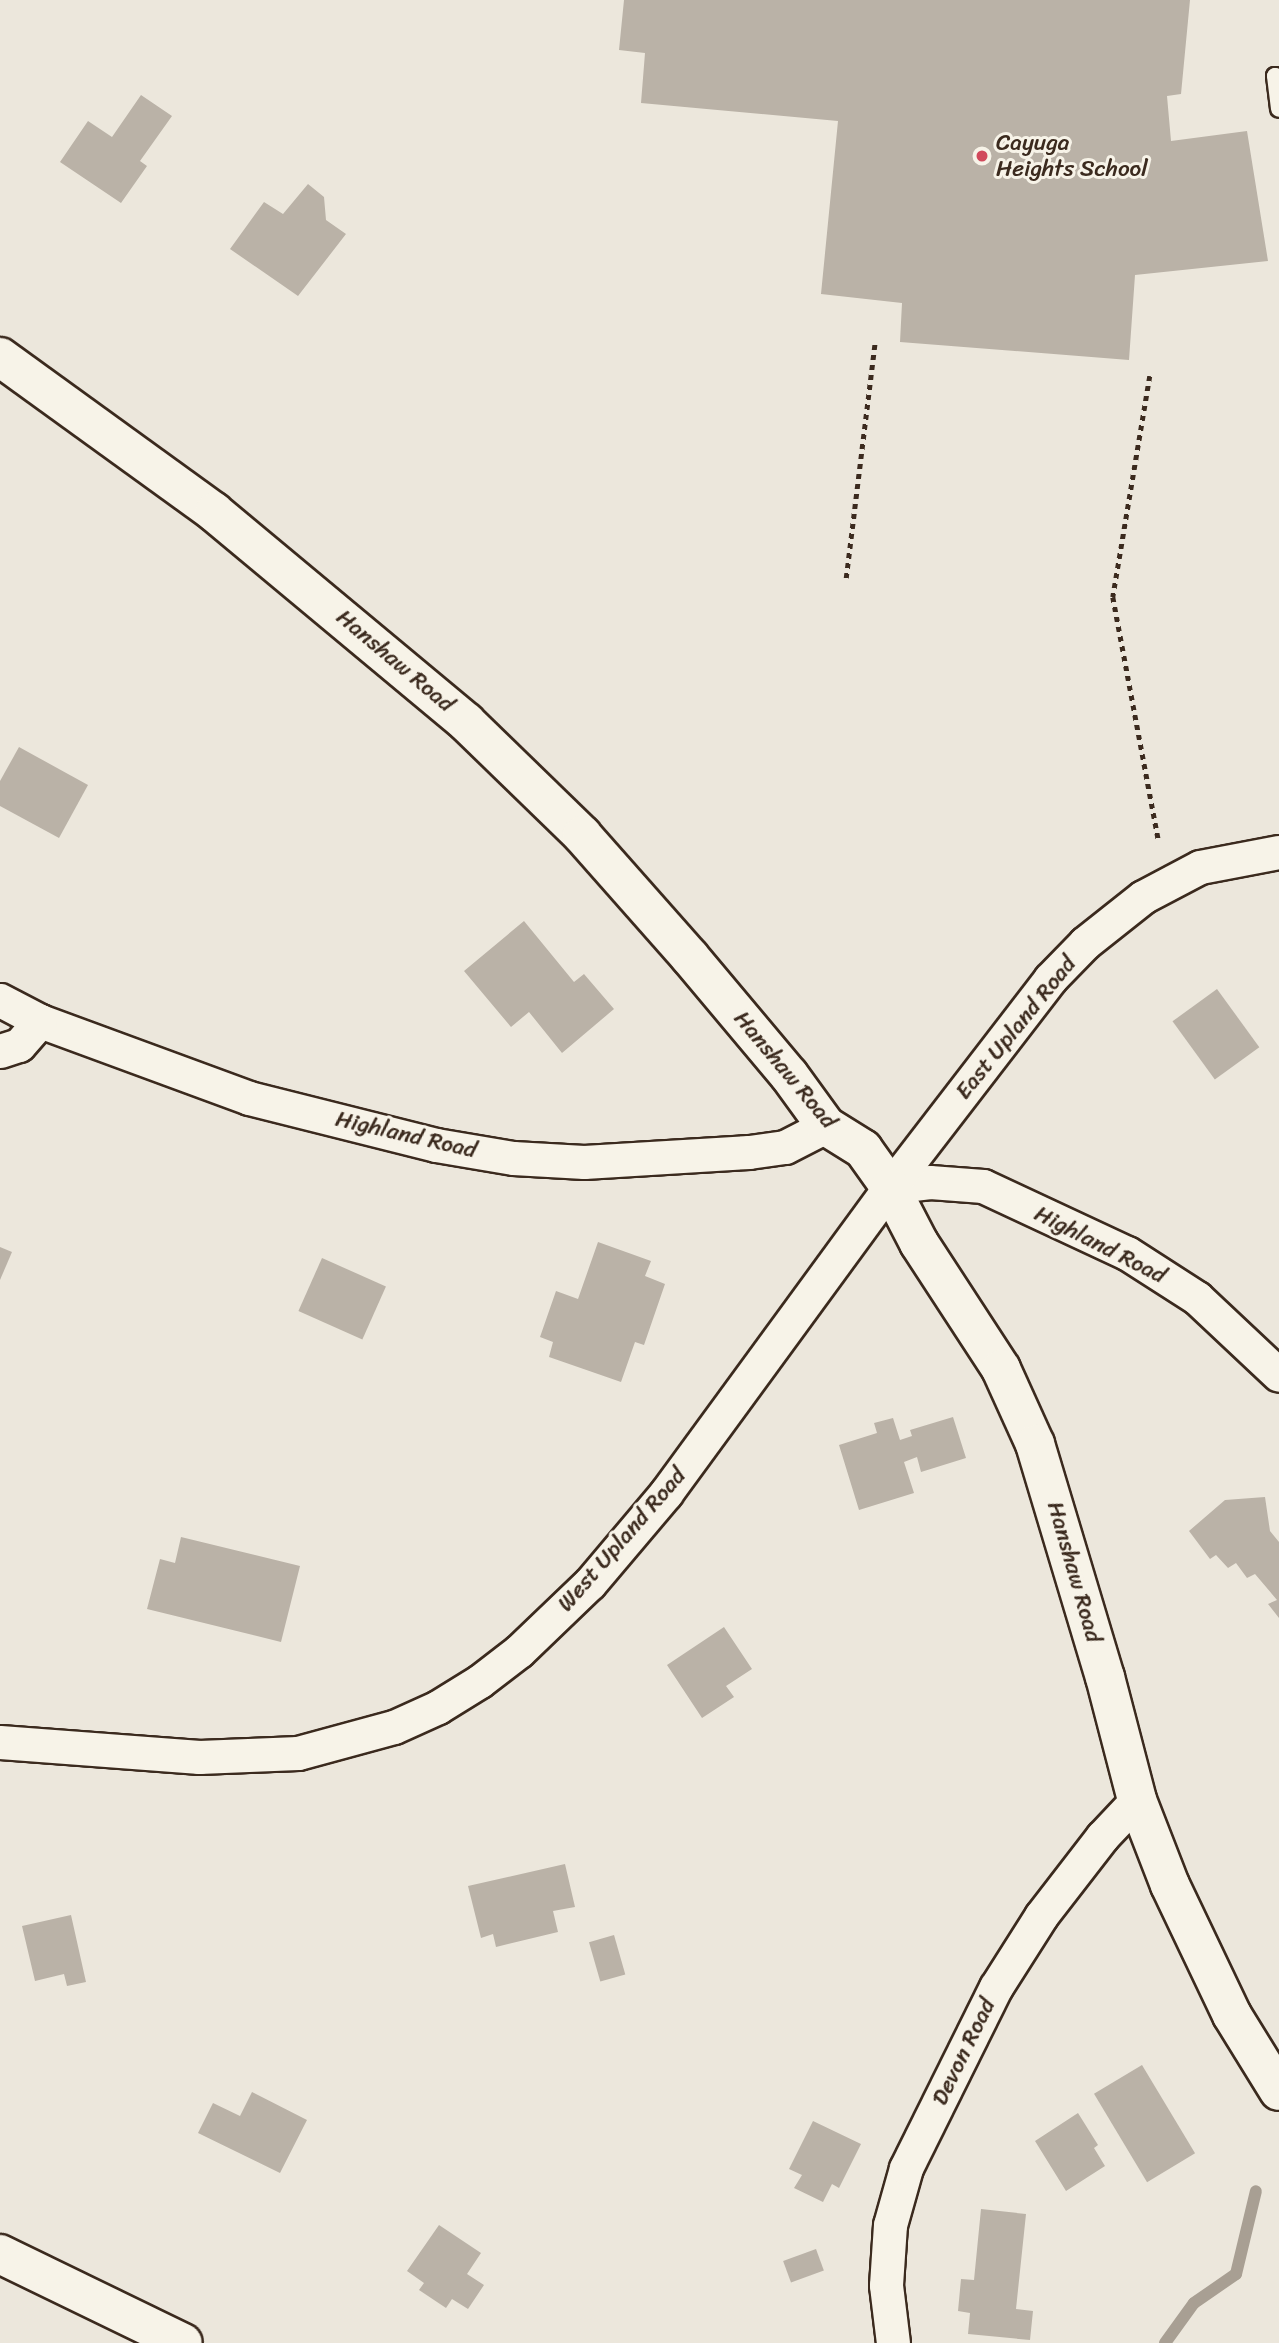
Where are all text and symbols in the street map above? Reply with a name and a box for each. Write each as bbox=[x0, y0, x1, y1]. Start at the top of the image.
place label: Cayuga Heights School bbox=[996, 129, 1148, 183]
marker: Cayuga Heights School bbox=[974, 148, 990, 164]
street label: Hanshaw Road bbox=[330, 604, 460, 718]
street label: East Upland Road bbox=[950, 951, 1082, 1105]
street label: Hanshaw Road bbox=[728, 1005, 842, 1135]
street label: Highland Road bbox=[333, 1105, 479, 1165]
street label: Highland Road bbox=[1029, 1200, 1171, 1290]
street label: West Upland Road bbox=[552, 1462, 692, 1618]
street label: Hanshaw Road bbox=[1041, 1498, 1107, 1646]
street label: Devon Road bbox=[926, 1994, 1002, 2110]

